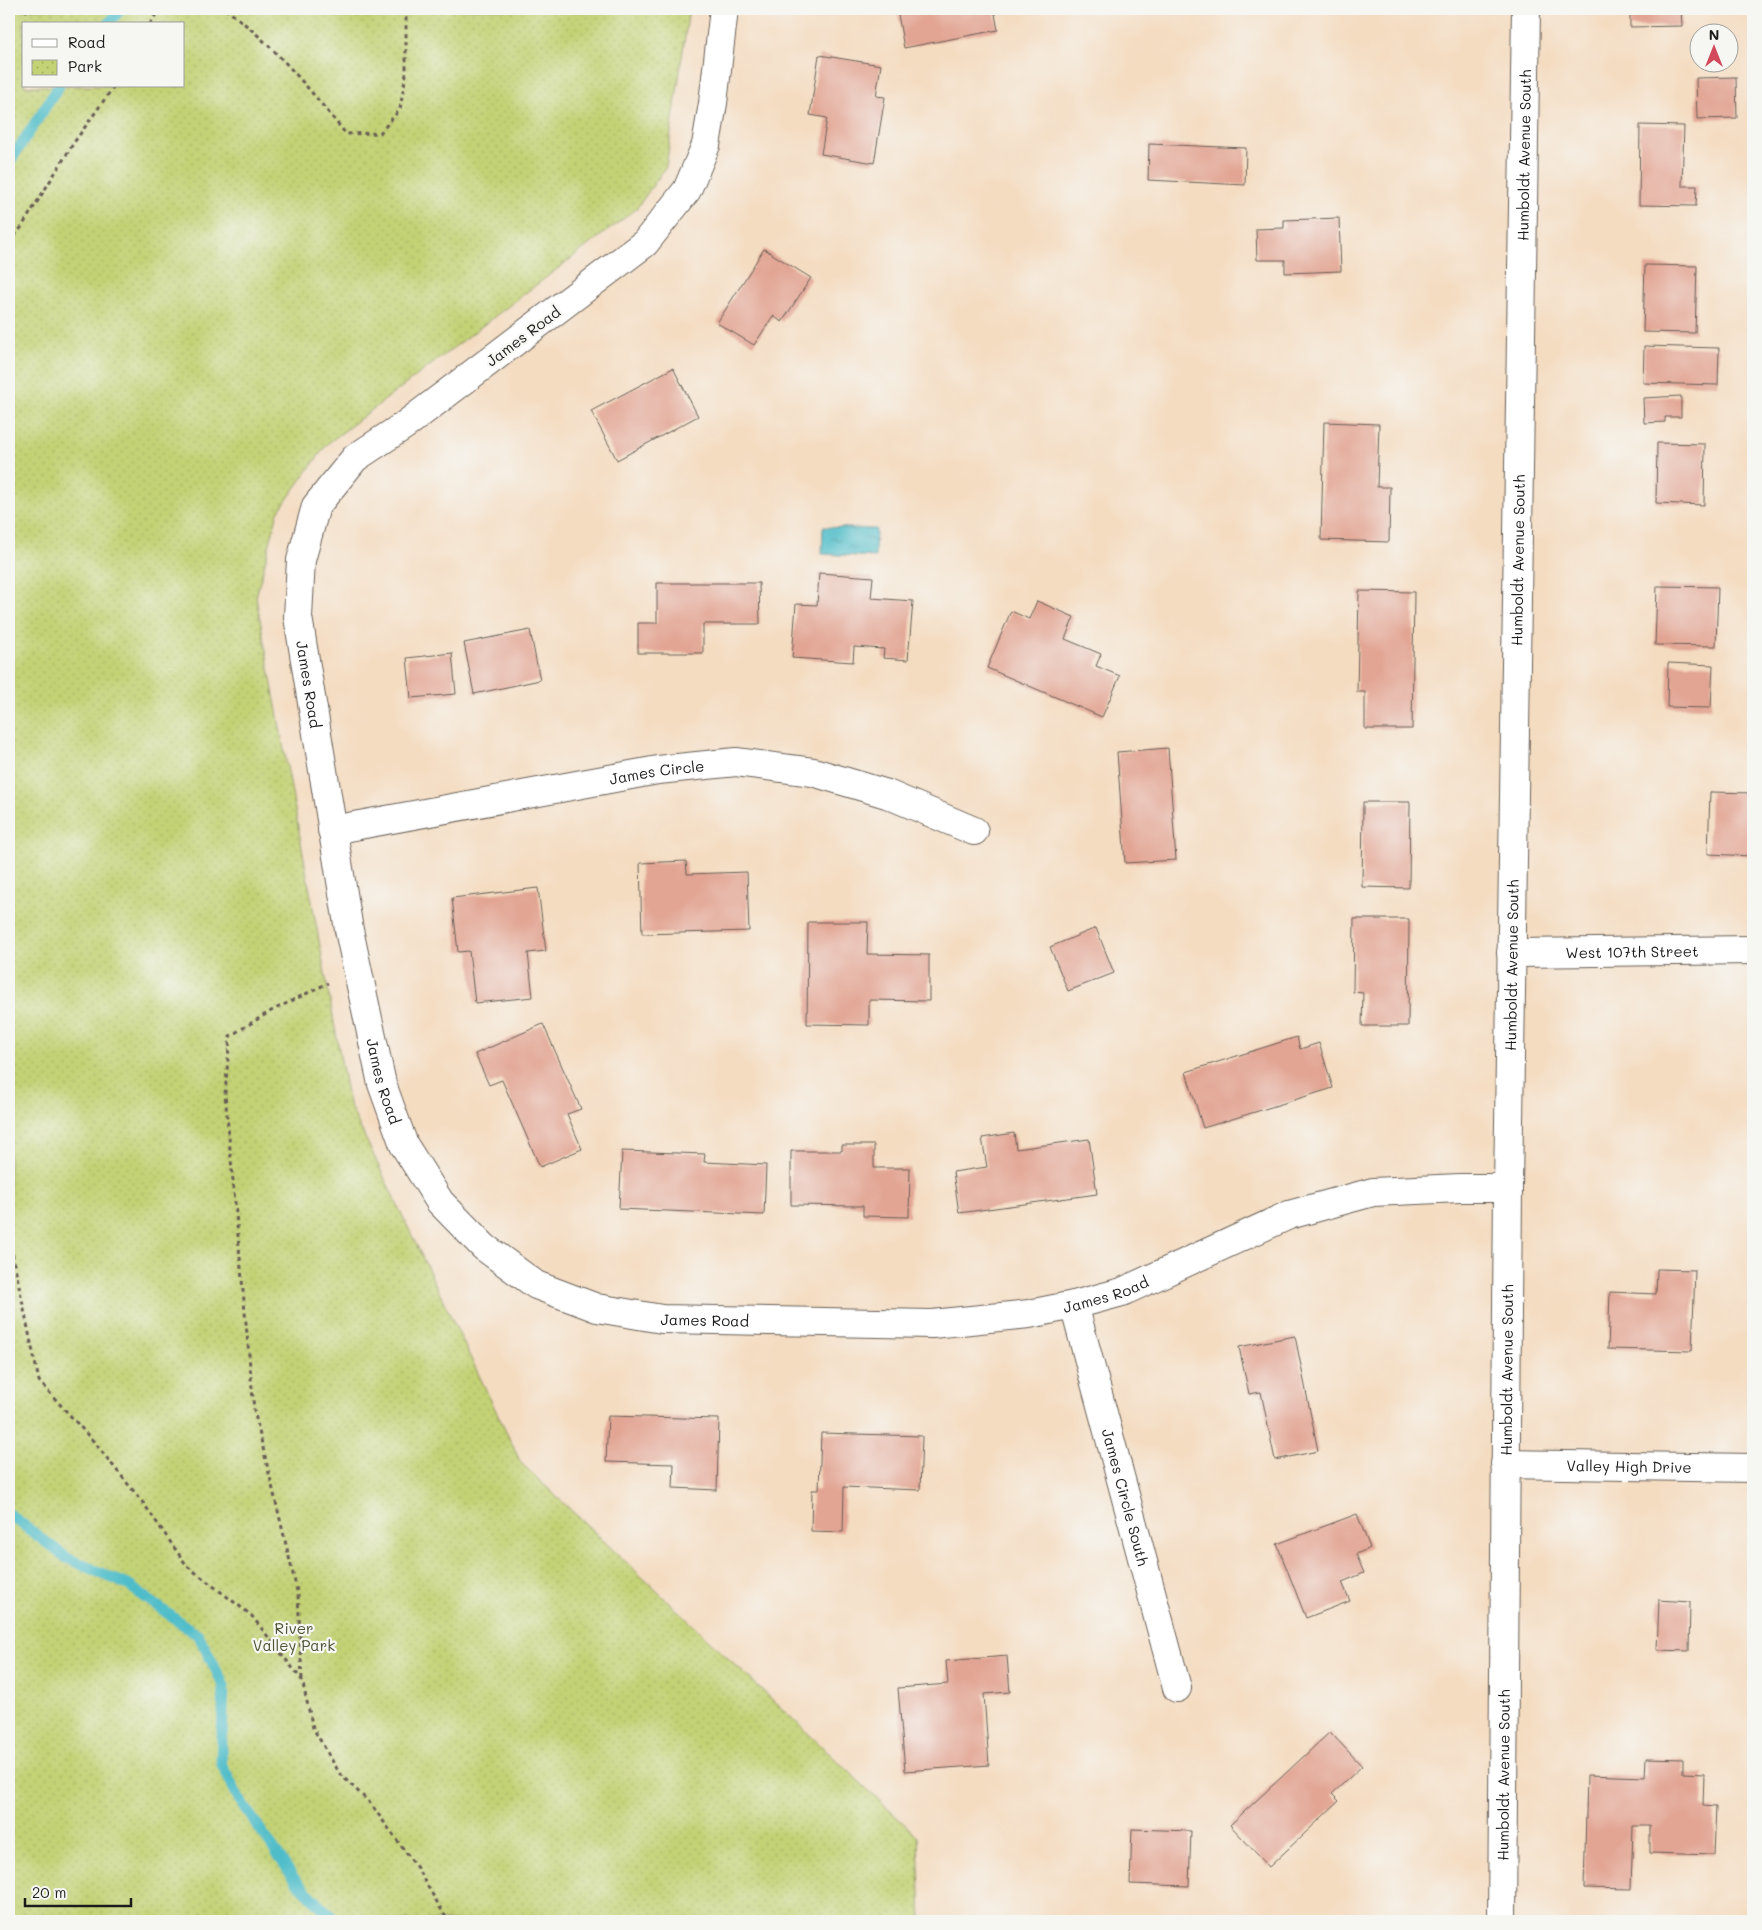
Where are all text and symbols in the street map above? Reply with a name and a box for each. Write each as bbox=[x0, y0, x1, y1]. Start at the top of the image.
legend bbox=[22, 22, 185, 88]
north arrow bbox=[1690, 22, 1740, 72]
text: N bbox=[1709, 25, 1719, 44]
text: Road bbox=[68, 32, 105, 52]
text: Park bbox=[68, 56, 102, 76]
street label: Humboldt Avenue South bbox=[1512, 69, 1535, 241]
street label: James Road bbox=[482, 301, 564, 371]
street label: Humboldt Avenue South bbox=[1506, 474, 1529, 646]
street label: James Road bbox=[292, 639, 326, 730]
street label: James Circle bbox=[608, 755, 705, 789]
street label: Humboldt Avenue South bbox=[1500, 879, 1523, 1051]
street label: West 107th Street bbox=[1565, 941, 1699, 962]
street label: James Road bbox=[362, 1036, 406, 1127]
street label: James Road bbox=[1061, 1271, 1152, 1317]
street label: Humboldt Avenue South bbox=[1496, 1284, 1517, 1456]
street label: James Road bbox=[661, 1309, 749, 1331]
street label: James Circle South bbox=[1098, 1426, 1154, 1568]
street label: Valley High Drive bbox=[1566, 1455, 1692, 1477]
park label: River Valley Park bbox=[253, 1618, 335, 1655]
street label: Humboldt Avenue South bbox=[1492, 1689, 1514, 1861]
scale bar bbox=[25, 1875, 131, 1907]
text: 20 m bbox=[32, 1882, 66, 1902]

